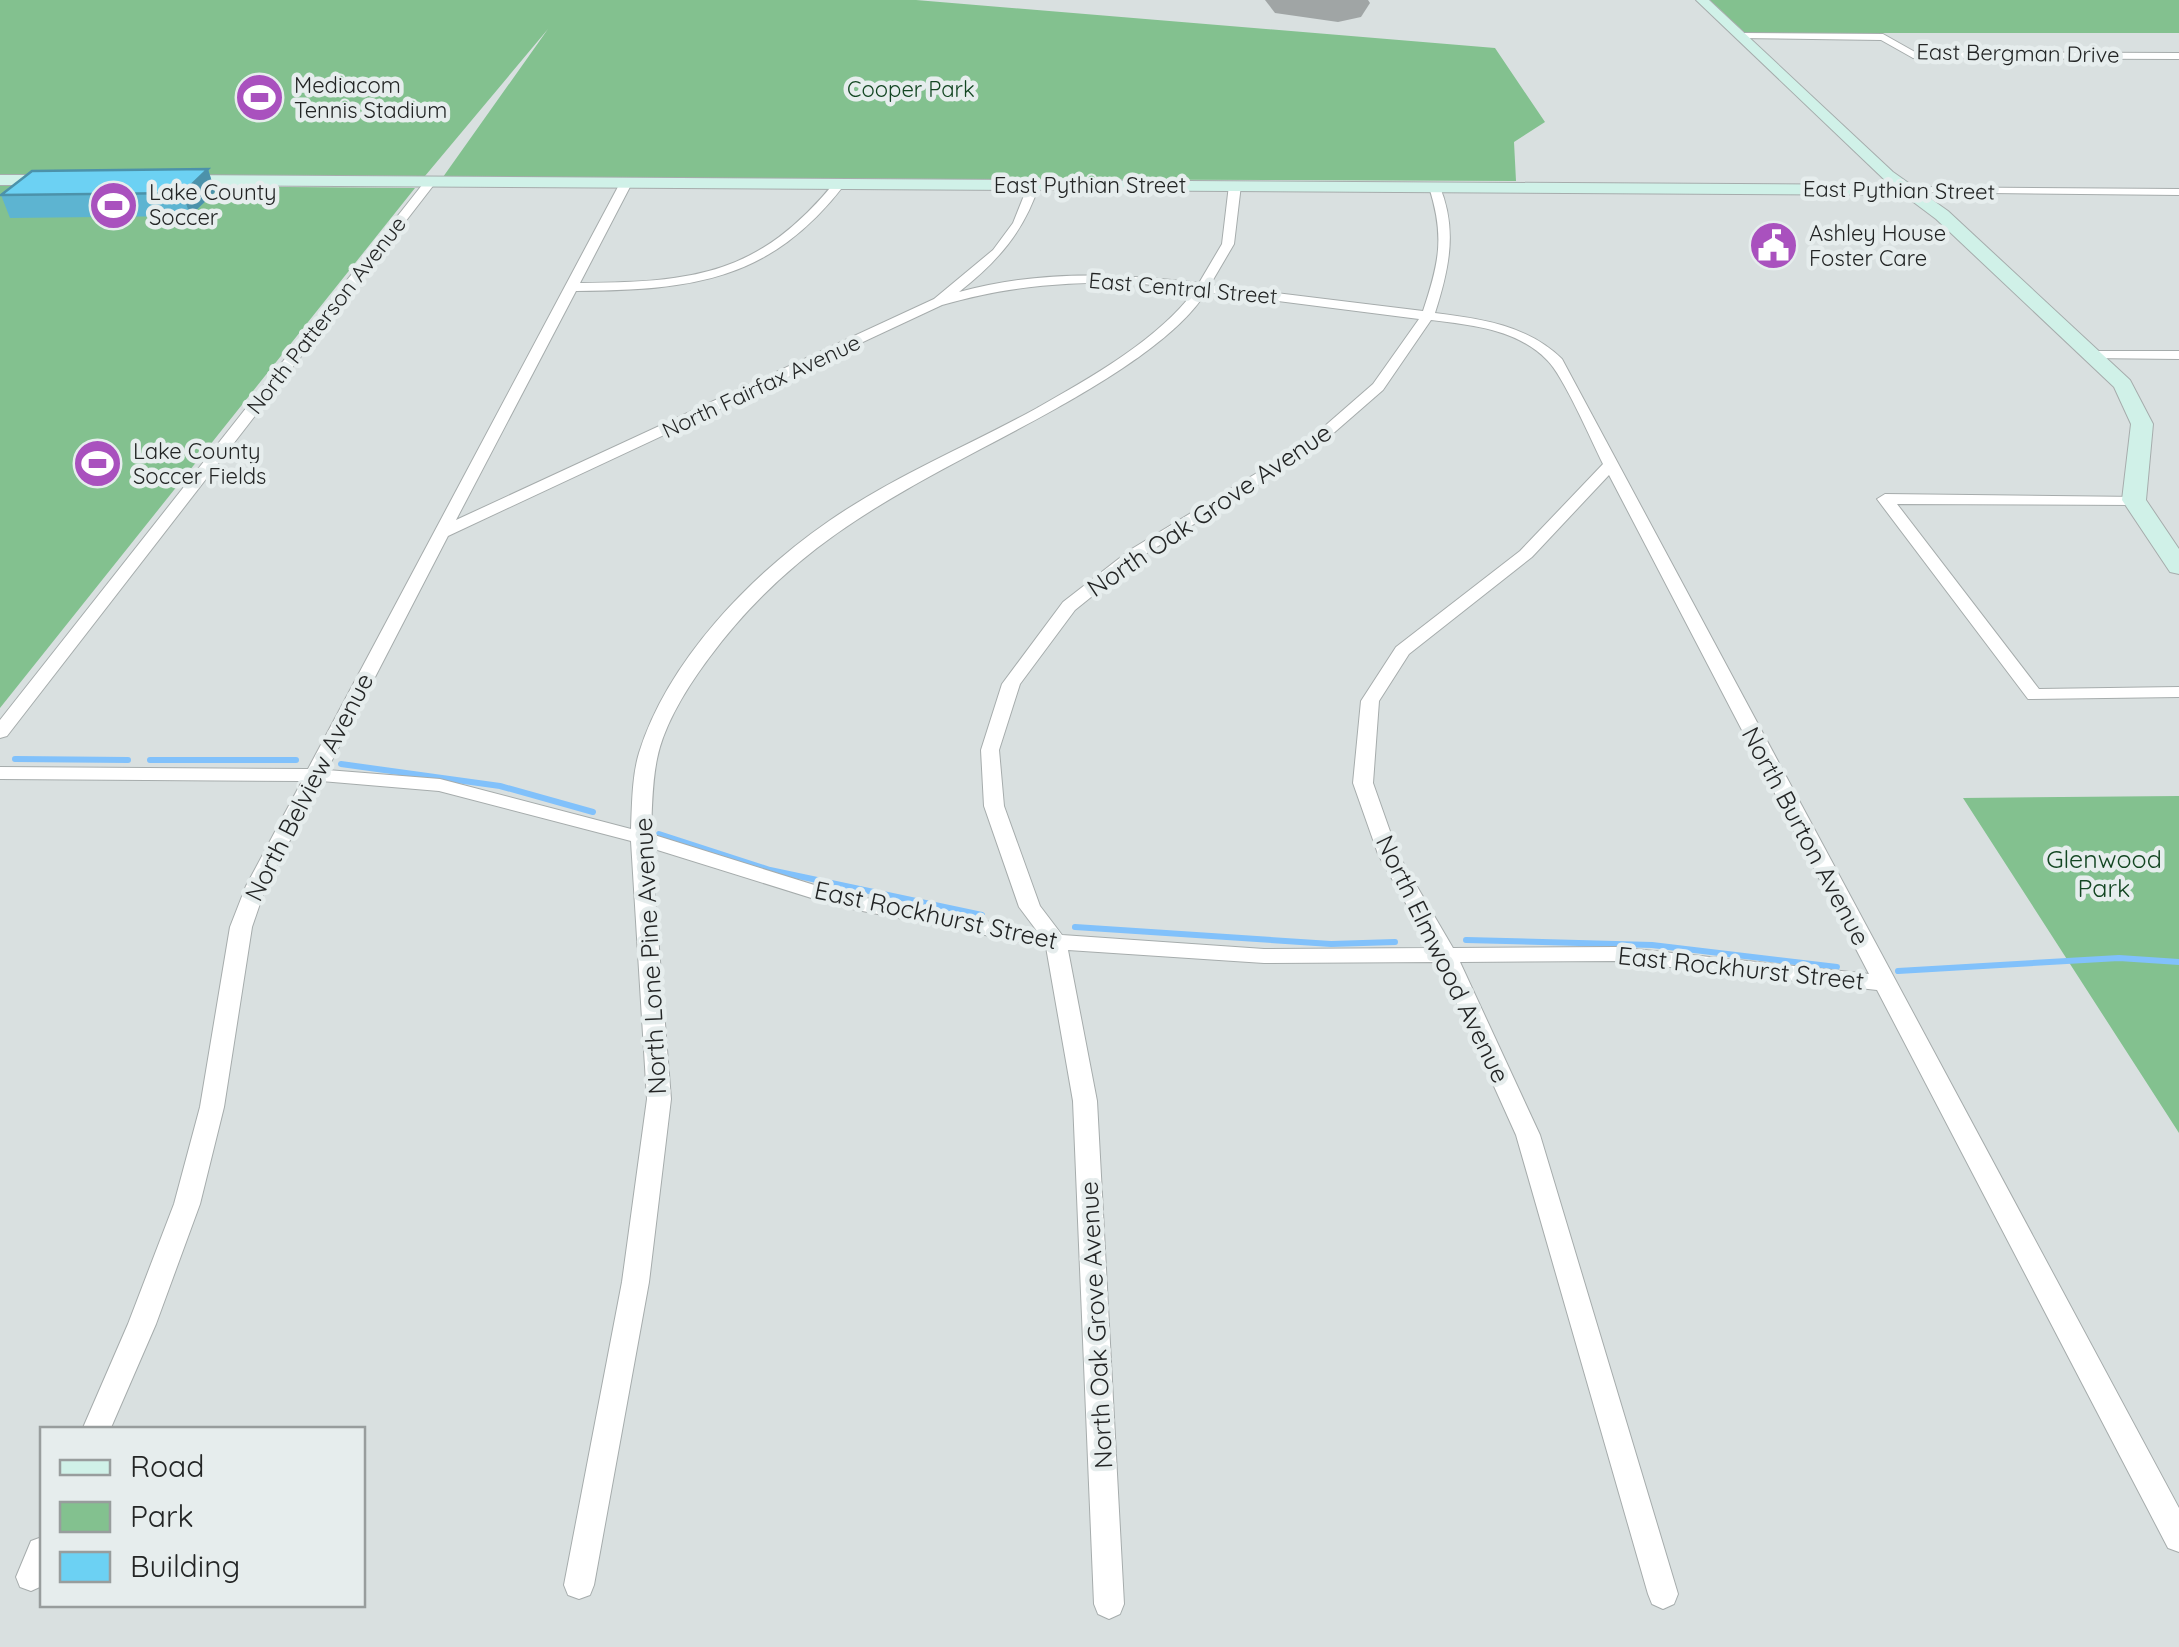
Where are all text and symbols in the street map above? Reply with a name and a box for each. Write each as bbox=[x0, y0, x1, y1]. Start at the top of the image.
street label: East Bergman Drive bbox=[1916, 37, 2120, 69]
place label: Mediacom Tennis Stadium bbox=[294, 71, 447, 124]
sports icon: Mediacom Tennis Stadium bbox=[233, 72, 285, 124]
park label: Cooper Park bbox=[847, 75, 975, 103]
street label: East Pythian Street bbox=[994, 171, 1186, 199]
street label: East Pythian Street bbox=[1803, 174, 1995, 206]
place label: Lake County Soccer bbox=[149, 178, 277, 231]
sports icon: Lake County Soccer bbox=[88, 179, 140, 231]
street label: North Patterson Avenue bbox=[240, 211, 412, 419]
place label: Ashley House Foster Care bbox=[1809, 219, 1946, 272]
public building icon: Ashley House Foster Care bbox=[1748, 220, 1800, 272]
street label: East Central Street bbox=[1087, 266, 1279, 310]
street label: North Fairfax Avenue bbox=[657, 328, 865, 444]
street label: North Oak Grove Avenue bbox=[1081, 416, 1337, 603]
place label: Lake County Soccer Fields bbox=[133, 437, 266, 490]
sports icon: Lake County Soccer Fields bbox=[72, 438, 124, 490]
street label: North Belview Avenue bbox=[238, 668, 380, 906]
street label: North Burton Avenue bbox=[1736, 721, 1877, 950]
street label: North Lone Pine Avenue bbox=[627, 817, 672, 1095]
street label: North Elmwood Avenue bbox=[1370, 830, 1517, 1088]
park label: Glenwood Park bbox=[2046, 843, 2162, 903]
street label: East Rockhurst Street bbox=[812, 874, 1060, 955]
street label: East Rockhurst Street bbox=[1616, 939, 1866, 996]
street label: North Oak Grove Avenue bbox=[1072, 1180, 1119, 1470]
legend bbox=[40, 1427, 365, 1607]
text: Road bbox=[130, 1447, 204, 1485]
text: Park bbox=[130, 1497, 194, 1535]
text: Building bbox=[130, 1547, 240, 1585]

